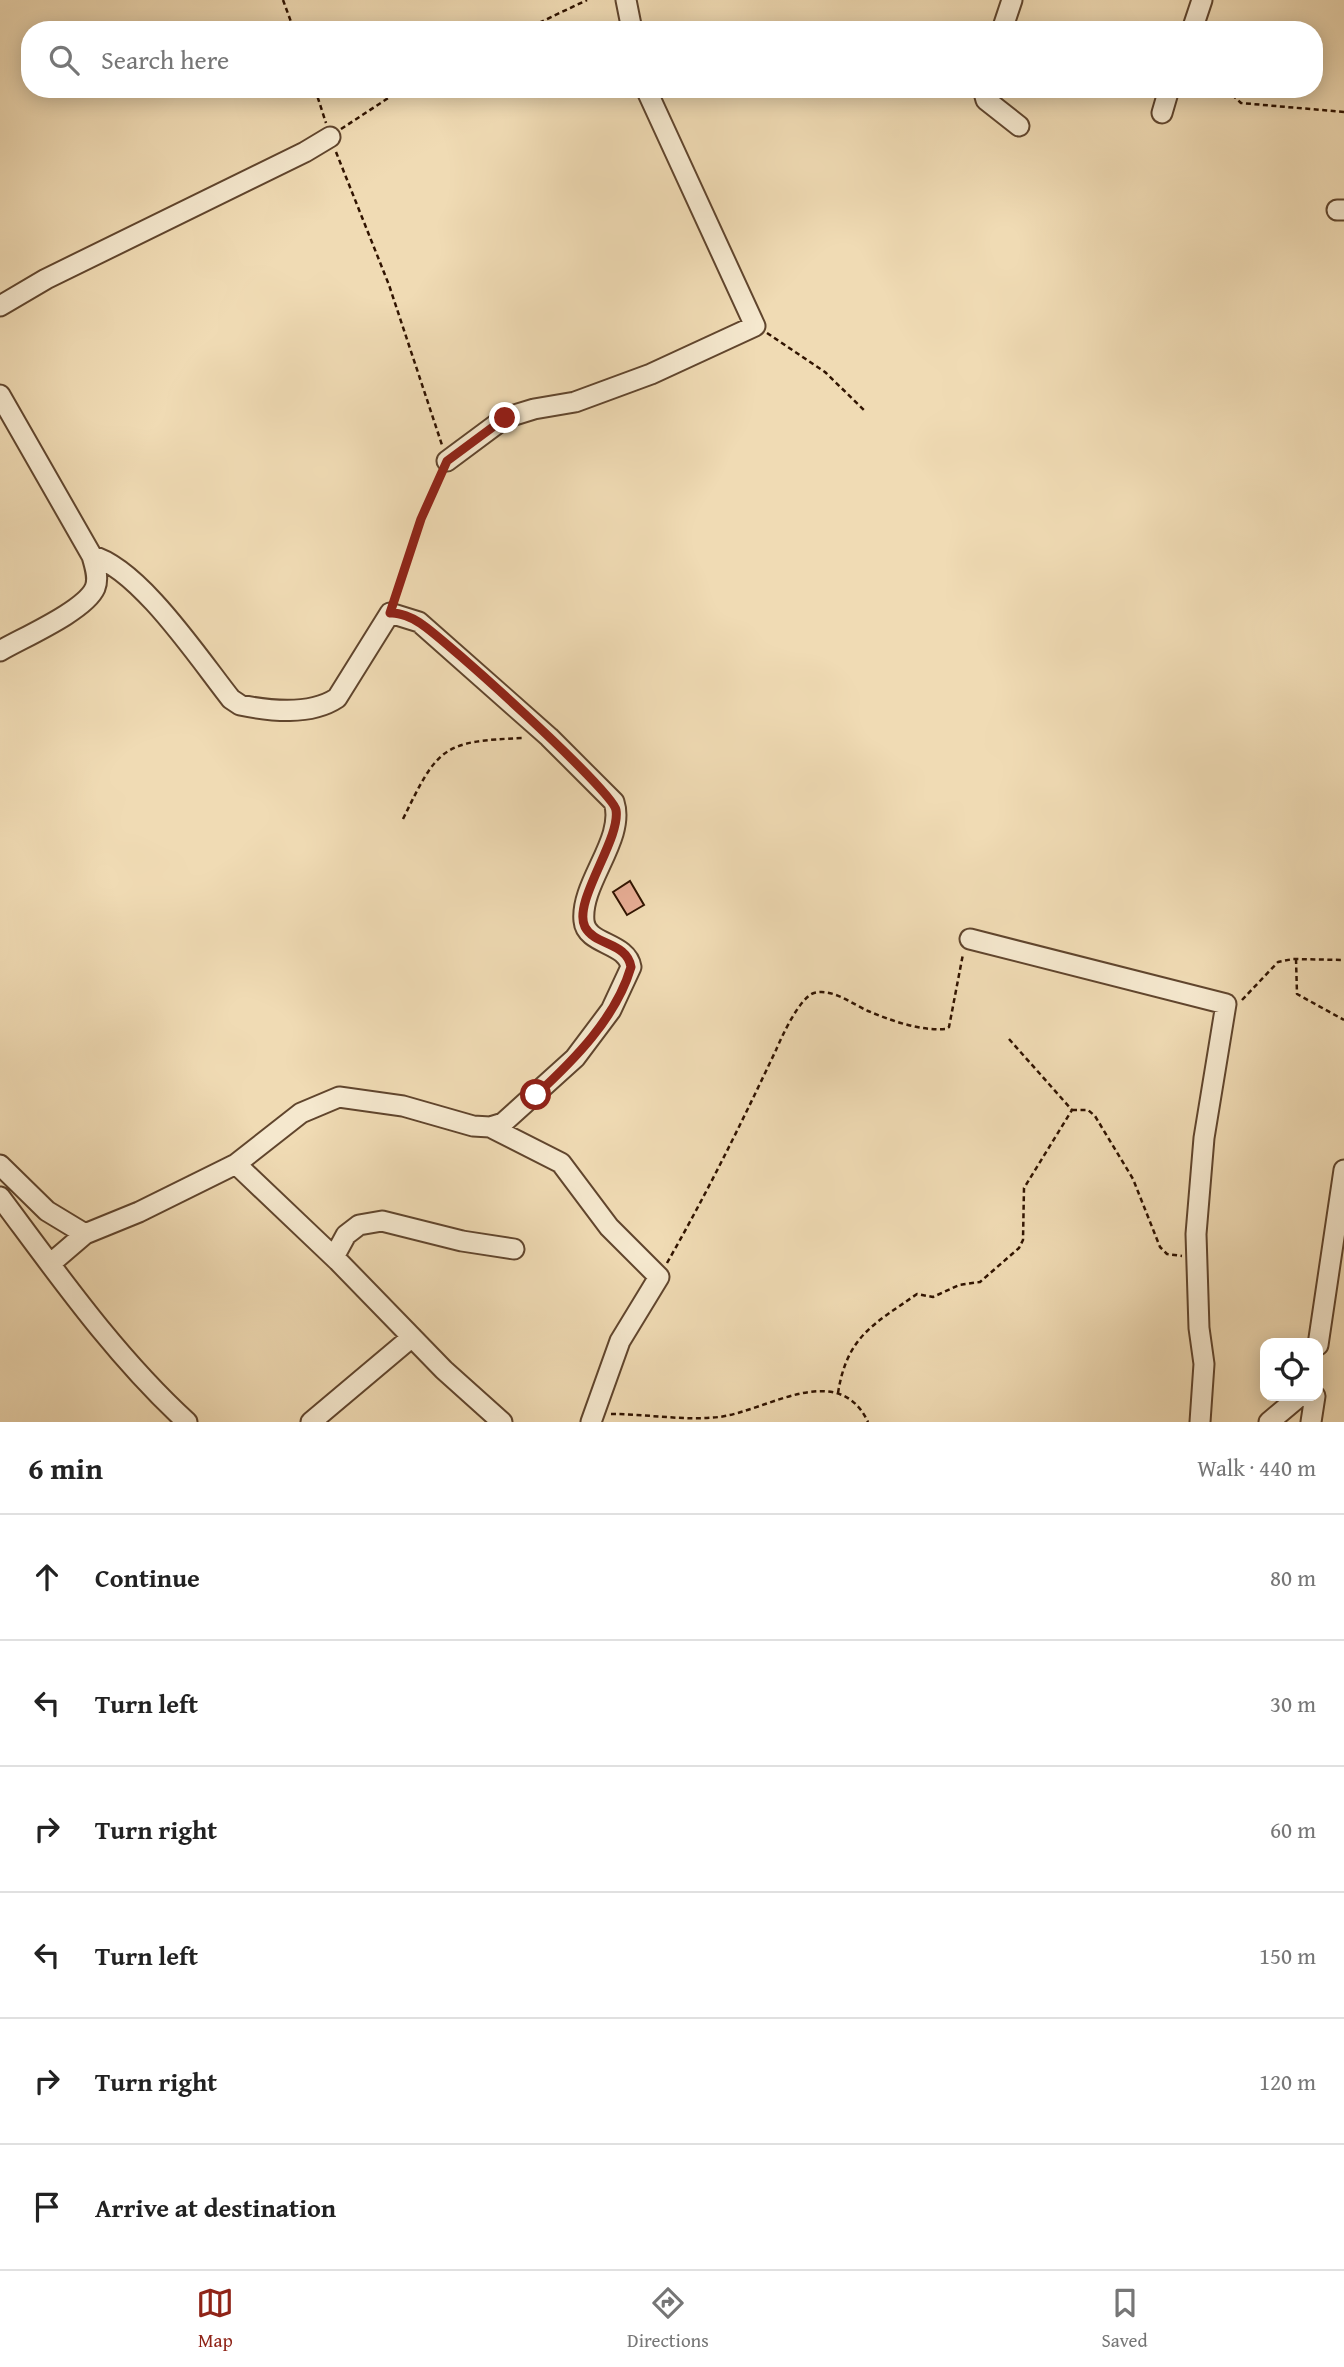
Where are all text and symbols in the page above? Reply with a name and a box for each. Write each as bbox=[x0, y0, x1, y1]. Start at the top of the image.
search box bbox=[21, 21, 1323, 98]
text: Search here bbox=[101, 40, 229, 79]
icon: search bbox=[45, 41, 83, 79]
route end bbox=[489, 402, 520, 433]
route start bbox=[520, 1079, 551, 1110]
map controls bbox=[1260, 1338, 1323, 1401]
button: locate bbox=[1260, 1338, 1323, 1401]
text: 6 min bbox=[28, 1446, 103, 1490]
text: Walk · 440 m bbox=[1197, 1451, 1316, 1484]
icon: ahead bbox=[28, 1558, 66, 1596]
text: Continue bbox=[95, 1558, 200, 1597]
text: 80 m bbox=[1270, 1561, 1316, 1594]
icon: left bbox=[28, 1684, 66, 1722]
text: Turn left bbox=[95, 1684, 198, 1723]
text: 30 m bbox=[1270, 1687, 1316, 1720]
icon: right bbox=[28, 1810, 66, 1848]
text: Turn right bbox=[95, 1810, 217, 1849]
text: 60 m bbox=[1270, 1813, 1316, 1846]
icon: left bbox=[28, 1936, 66, 1974]
text: Turn left bbox=[95, 1936, 198, 1975]
text: 150 m bbox=[1259, 1939, 1316, 1972]
icon: right bbox=[28, 2062, 66, 2100]
text: Turn right bbox=[95, 2062, 217, 2101]
text: 120 m bbox=[1259, 2065, 1316, 2098]
icon: arrive bbox=[28, 2188, 66, 2226]
text: Arrive at destination bbox=[95, 2188, 336, 2227]
tab: Map bbox=[196, 2284, 234, 2354]
tab: Directions bbox=[627, 2284, 709, 2354]
tab: Saved bbox=[1102, 2284, 1148, 2354]

